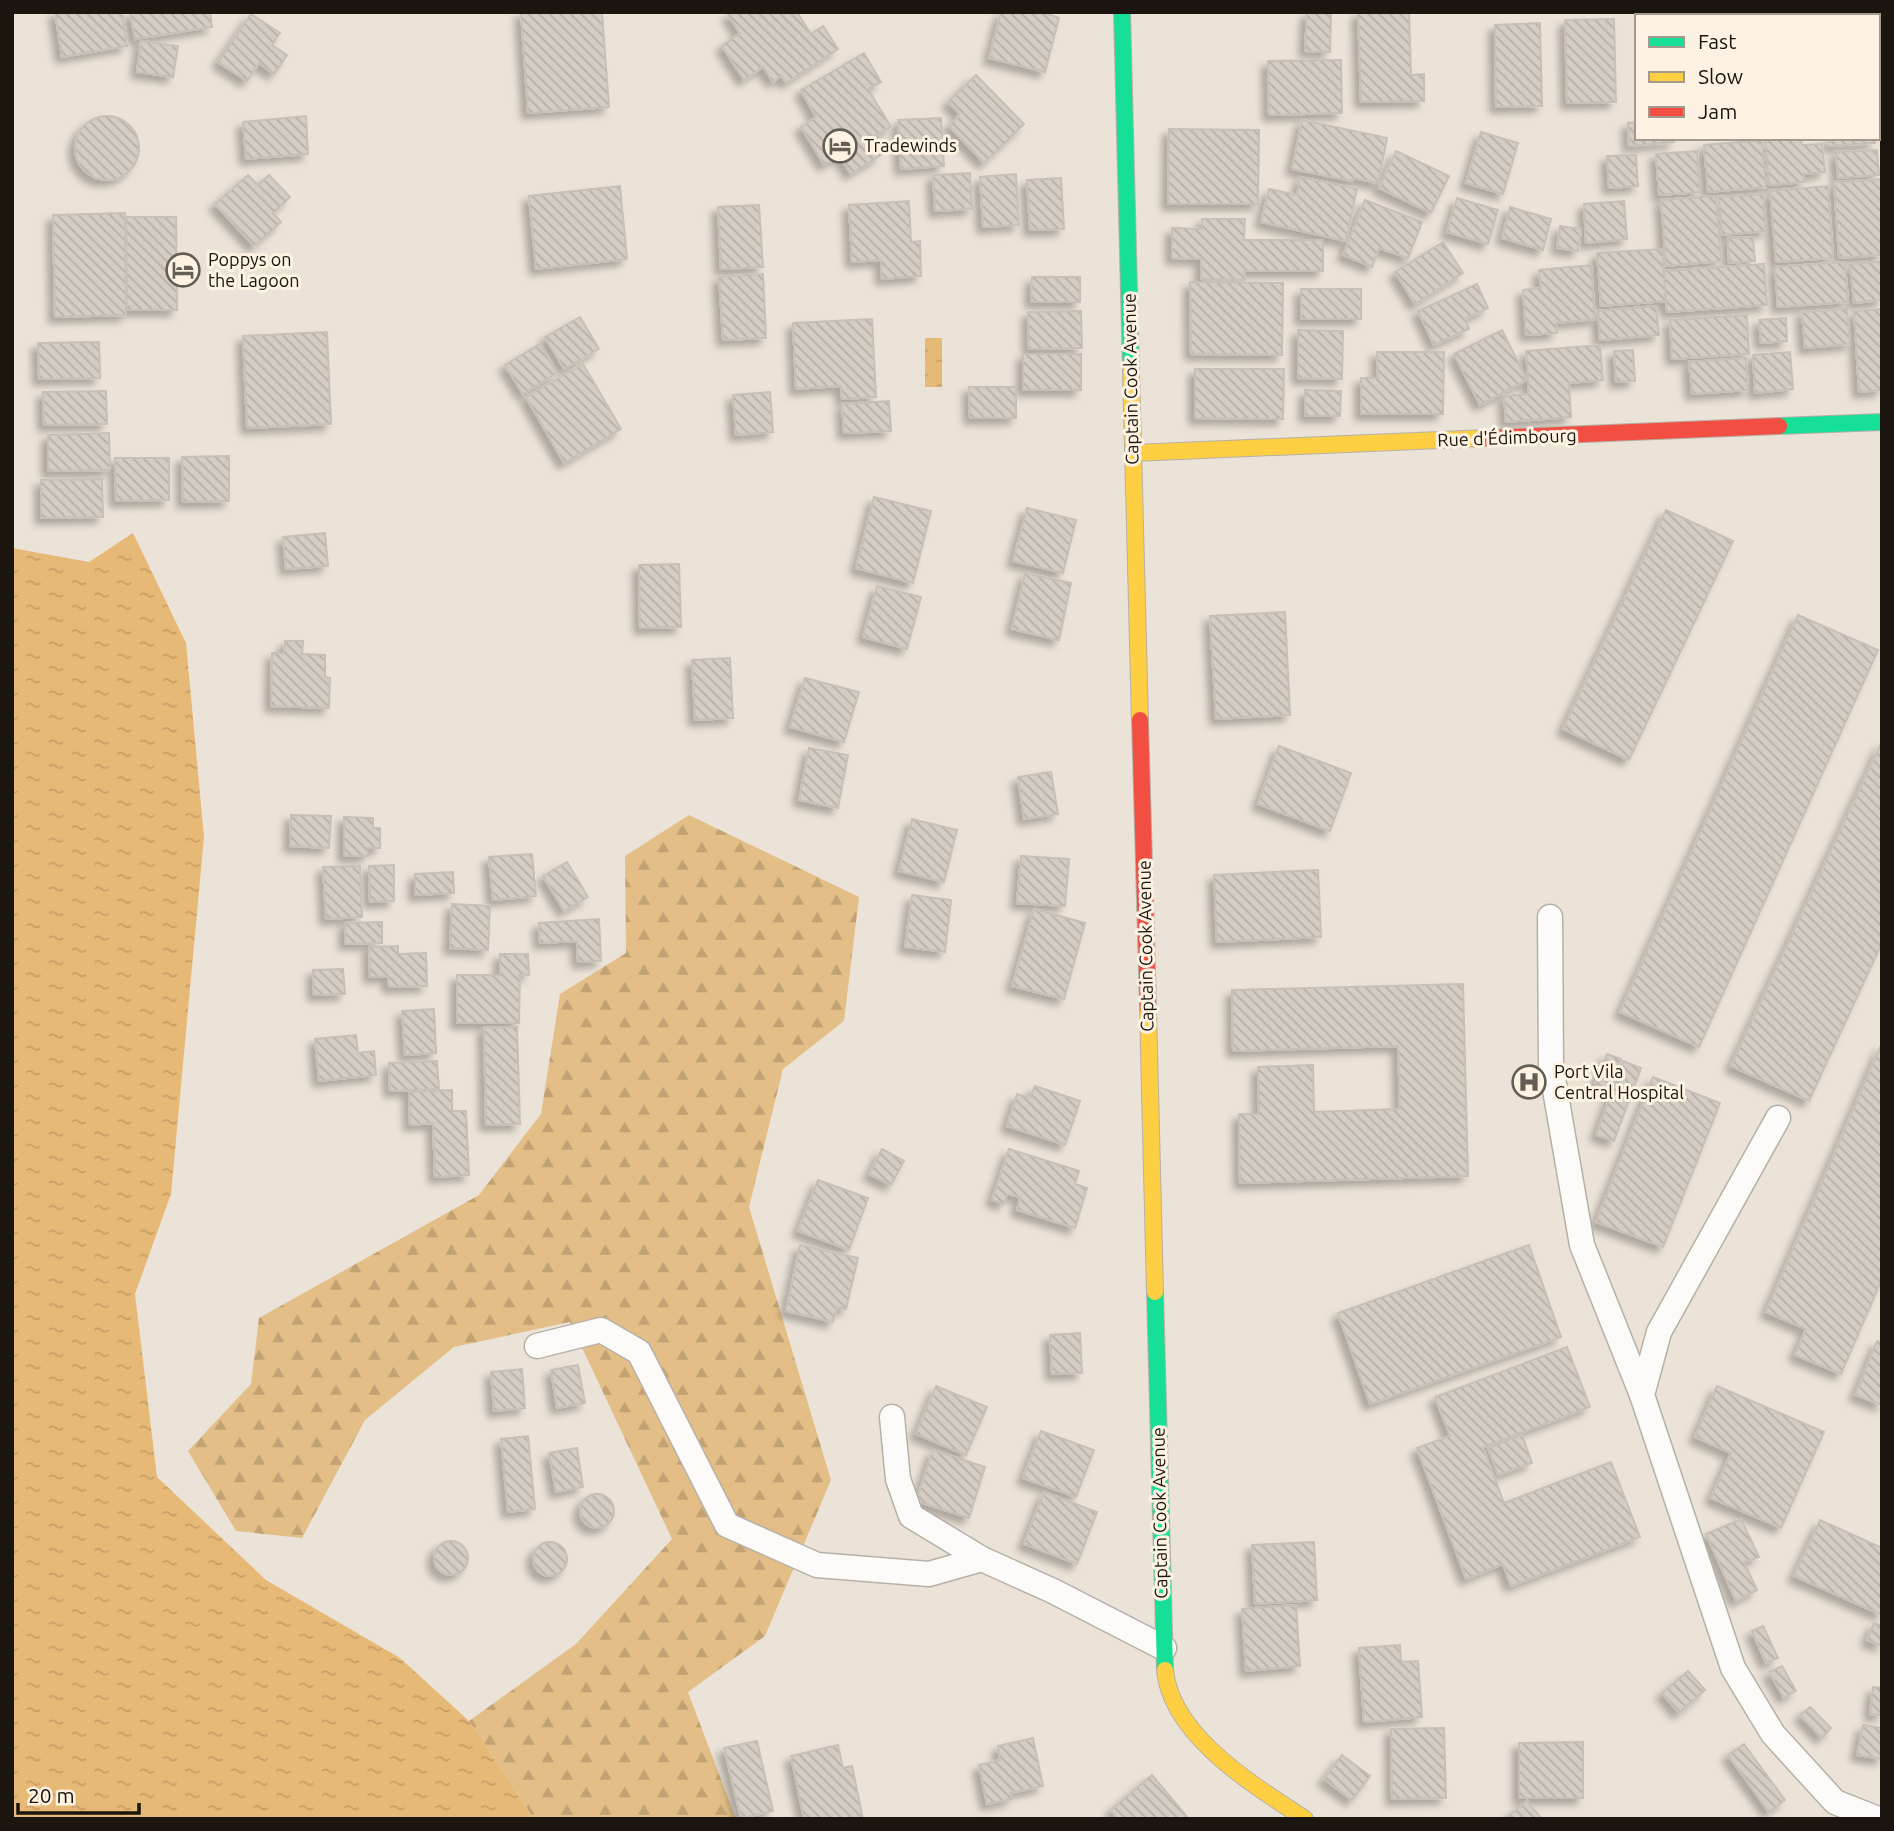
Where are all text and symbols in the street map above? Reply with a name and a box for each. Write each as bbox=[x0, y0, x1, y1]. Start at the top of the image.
legend bbox=[1635, 14, 1880, 140]
text: Fast bbox=[1698, 29, 1736, 53]
text: Slow bbox=[1698, 64, 1743, 88]
text: Jam bbox=[1698, 99, 1737, 123]
hotel icon: Tradewinds bbox=[821, 127, 859, 165]
place label: Tradewinds bbox=[864, 135, 957, 155]
place label: Poppys on the Lagoon bbox=[208, 249, 300, 290]
hotel icon: Poppys on the Lagoon bbox=[164, 251, 202, 289]
street label: Captain Cook Avenue bbox=[1119, 293, 1141, 465]
street label: Rue d'Édimbourg bbox=[1437, 424, 1577, 449]
street label: Captain Cook Avenue bbox=[1134, 860, 1156, 1032]
place label: Port Vila Central Hospital bbox=[1554, 1061, 1684, 1102]
hospital icon: Port Vila Central Hospital bbox=[1510, 1063, 1548, 1101]
street label: Captain Cook Avenue bbox=[1148, 1427, 1170, 1599]
scale bar bbox=[18, 1772, 138, 1816]
text: 20 m bbox=[28, 1783, 75, 1807]

